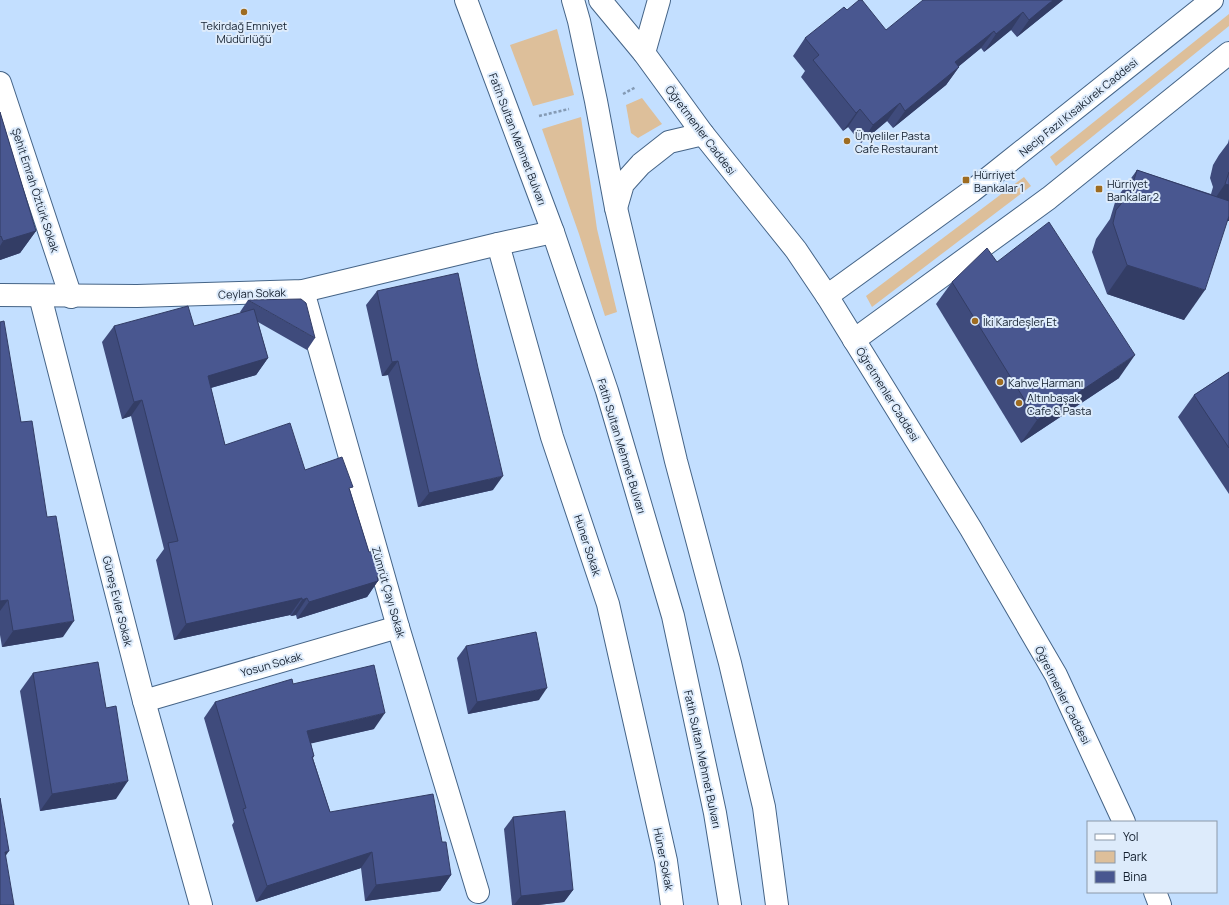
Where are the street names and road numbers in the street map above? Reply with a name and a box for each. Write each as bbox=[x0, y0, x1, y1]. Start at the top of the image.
street label: Necip Fazıl Kısakürek Caddesi bbox=[1016, 54, 1140, 160]
street label: Fatih Sultan Mehmet Bulvarı bbox=[486, 71, 550, 207]
street label: Öğretmenler Caddesi bbox=[662, 82, 740, 178]
street label: Şehit Emrah Öztürk Sokak bbox=[9, 126, 63, 255]
street label: Ceylan Sokak bbox=[218, 284, 287, 302]
street label: Öğretmenler Caddesi bbox=[853, 344, 923, 444]
street label: Fatih Sultan Mehmet Bulvarı bbox=[594, 377, 650, 515]
street label: Hüner Sokak bbox=[571, 513, 605, 578]
street label: Zümrüt Çayı Sokak bbox=[369, 545, 409, 640]
street label: Güneş Evler Sokak bbox=[100, 554, 137, 648]
street label: Öğretmenler Caddesi bbox=[1032, 643, 1094, 747]
street label: Yosun Sokak bbox=[239, 648, 304, 680]
street label: Fatih Sultan Mehmet Bulvarı bbox=[681, 689, 725, 829]
street label: Hüner Sokak bbox=[651, 826, 678, 892]

